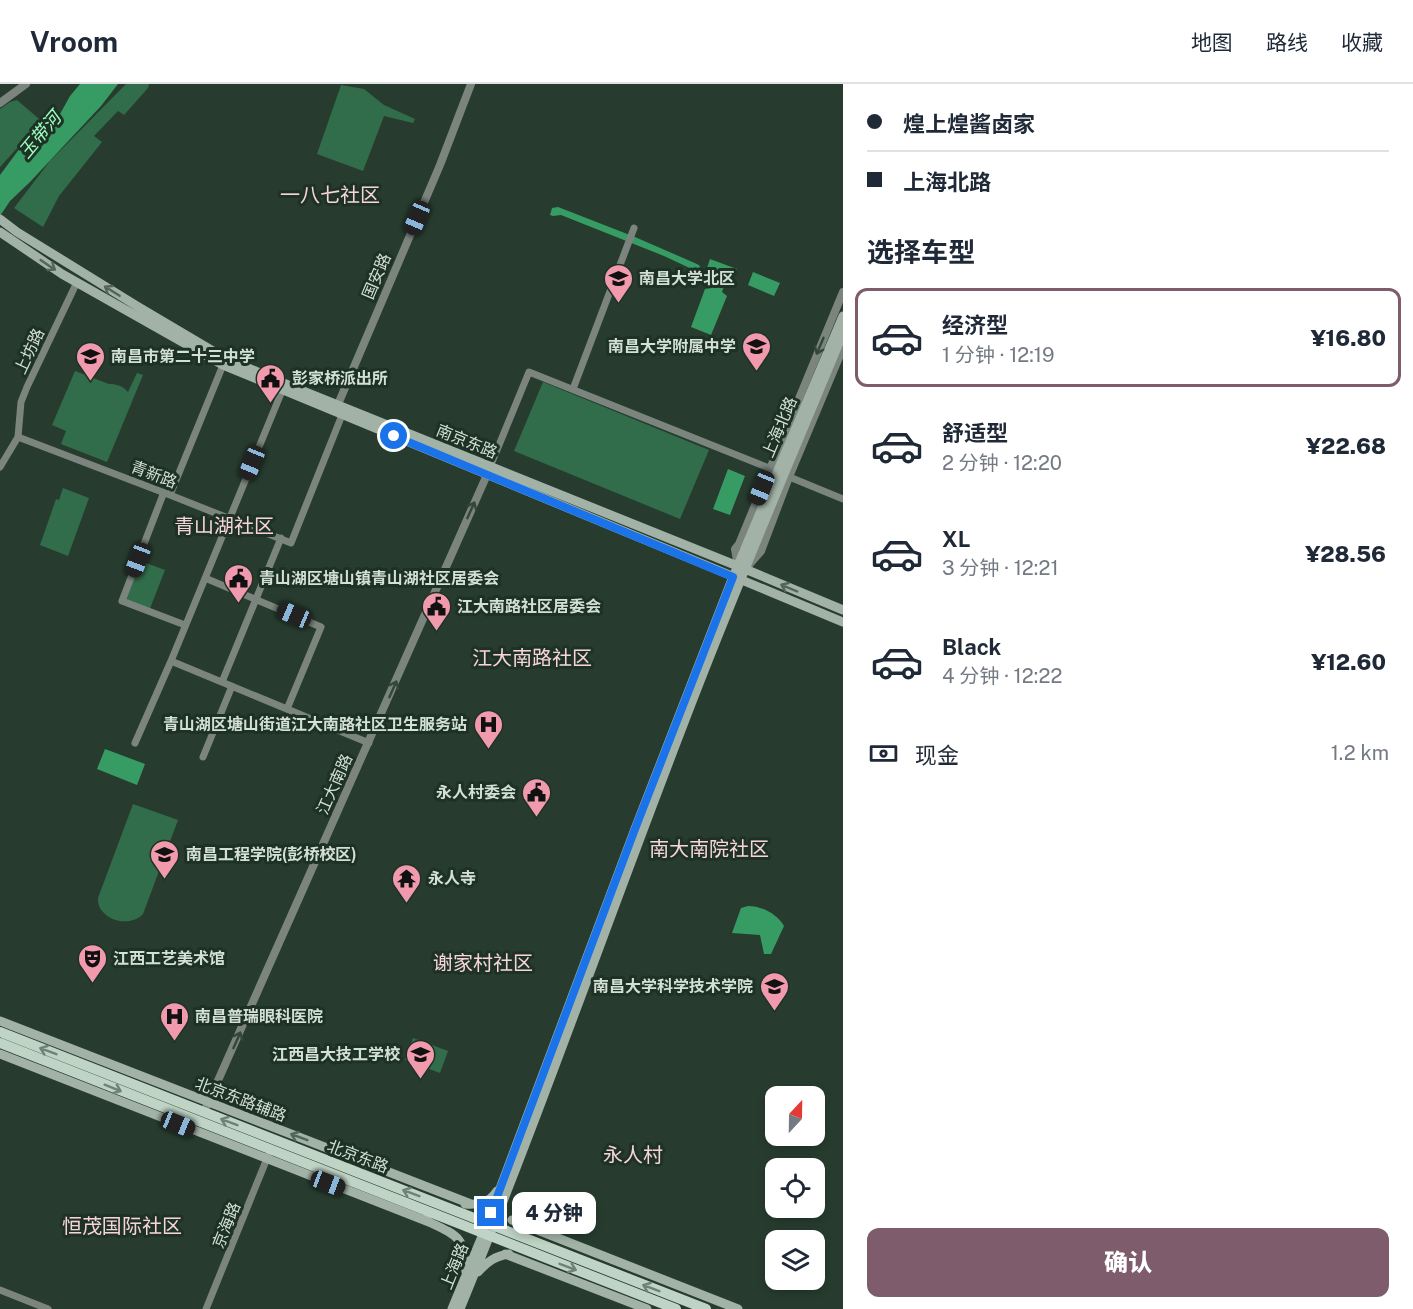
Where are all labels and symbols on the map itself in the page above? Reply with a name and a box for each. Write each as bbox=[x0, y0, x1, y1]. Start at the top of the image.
water label: 玉带河 bbox=[14, 105, 67, 162]
district label: 一八七社区 bbox=[280, 183, 380, 207]
car bbox=[402, 198, 432, 238]
street label: 国安路 bbox=[358, 250, 395, 302]
one-way arrow bbox=[40, 259, 56, 271]
school or university icon: 南昌大学北区 bbox=[602, 262, 634, 304]
place label: 南昌大学北区 bbox=[639, 269, 735, 288]
one-way arrow bbox=[104, 284, 121, 296]
street label: 上坊路 bbox=[11, 325, 48, 377]
school or university icon: 南昌大学附属中学 bbox=[741, 330, 773, 372]
place label: 南昌大学附属中学 bbox=[608, 337, 736, 356]
one-way arrow bbox=[814, 337, 825, 355]
school or university icon: 南昌市第二十三中学 bbox=[74, 340, 106, 382]
place label: 南昌市第二十三中学 bbox=[111, 347, 255, 366]
public building icon: 彭家桥派出所 bbox=[255, 362, 287, 404]
place label: 彭家桥派出所 bbox=[292, 369, 388, 388]
street label: 上海北路 bbox=[758, 394, 801, 460]
street label: 南京东路 bbox=[434, 421, 500, 462]
route start bbox=[380, 422, 407, 449]
car bbox=[237, 443, 267, 483]
street label: 青新路 bbox=[128, 457, 180, 492]
car bbox=[747, 468, 777, 508]
one-way arrow bbox=[466, 502, 478, 520]
district label: 青山湖社区 bbox=[174, 514, 274, 538]
car bbox=[123, 540, 153, 580]
public building icon: 青山湖区塘山镇青山湖社区居委会 bbox=[222, 562, 254, 604]
place label: 青山湖区塘山镇青山湖社区居委会 bbox=[259, 569, 499, 588]
one-way arrow bbox=[780, 582, 799, 593]
public building icon: 江大南路社区居委会 bbox=[420, 590, 452, 632]
place label: 江大南路社区居委会 bbox=[457, 597, 601, 616]
car bbox=[274, 600, 314, 630]
district label: 江大南路社区 bbox=[472, 646, 592, 670]
one-way arrow bbox=[388, 680, 399, 698]
hospital icon: 青山湖区塘山街道江大南路社区卫生服务站 bbox=[472, 708, 504, 750]
place label: 青山湖区塘山街道江大南路社区卫生服务站 bbox=[163, 715, 467, 734]
street label: 江大南路 bbox=[313, 751, 356, 817]
public building icon: 永人村委会 bbox=[521, 776, 553, 818]
place label: 永人村委会 bbox=[436, 783, 516, 802]
district label: 南大南院社区 bbox=[649, 837, 769, 861]
school or university icon: 南昌工程学院(彭桥校区) bbox=[149, 838, 181, 880]
place label: 南昌工程学院(彭桥校区) bbox=[186, 845, 357, 864]
temple icon: 永人寺 bbox=[391, 862, 423, 904]
place label: 永人寺 bbox=[428, 869, 476, 888]
theatre icon: 江西工艺美术馆 bbox=[76, 942, 108, 984]
place label: 江西工艺美术馆 bbox=[113, 949, 225, 968]
district label: 谢家村社区 bbox=[433, 951, 533, 975]
school or university icon: 南昌大学科学技术学院 bbox=[758, 970, 790, 1012]
place label: 南昌大学科学技术学院 bbox=[593, 977, 753, 996]
hospital icon: 南昌普瑞眼科医院 bbox=[158, 1000, 190, 1042]
place label: 南昌普瑞眼科医院 bbox=[195, 1007, 323, 1026]
one-way arrow bbox=[231, 1031, 243, 1049]
school or university icon: 江西昌大技工学校 bbox=[405, 1038, 437, 1080]
one-way arrow bbox=[39, 1045, 58, 1056]
place label: 江西昌大技工学校 bbox=[272, 1045, 401, 1064]
street label: 北京东路辅路 bbox=[193, 1073, 289, 1126]
one-way arrow bbox=[103, 1083, 122, 1094]
north arrow bbox=[765, 1086, 825, 1146]
car bbox=[158, 1109, 198, 1139]
one-way arrow bbox=[221, 1116, 239, 1127]
one-way arrow bbox=[290, 1131, 309, 1142]
street label: 北京东路 bbox=[325, 1136, 391, 1177]
district label: 永人村 bbox=[603, 1143, 663, 1167]
car bbox=[308, 1168, 348, 1198]
one-way arrow bbox=[402, 1187, 421, 1198]
callout: 4 分钟 bbox=[512, 1192, 596, 1234]
street label: 京海路 bbox=[209, 1199, 244, 1251]
route end bbox=[477, 1199, 504, 1226]
district label: 恒茂国际社区 bbox=[62, 1214, 182, 1238]
street label: 上海路 bbox=[437, 1240, 472, 1292]
one-way arrow bbox=[558, 1262, 577, 1273]
one-way arrow bbox=[642, 1281, 661, 1292]

